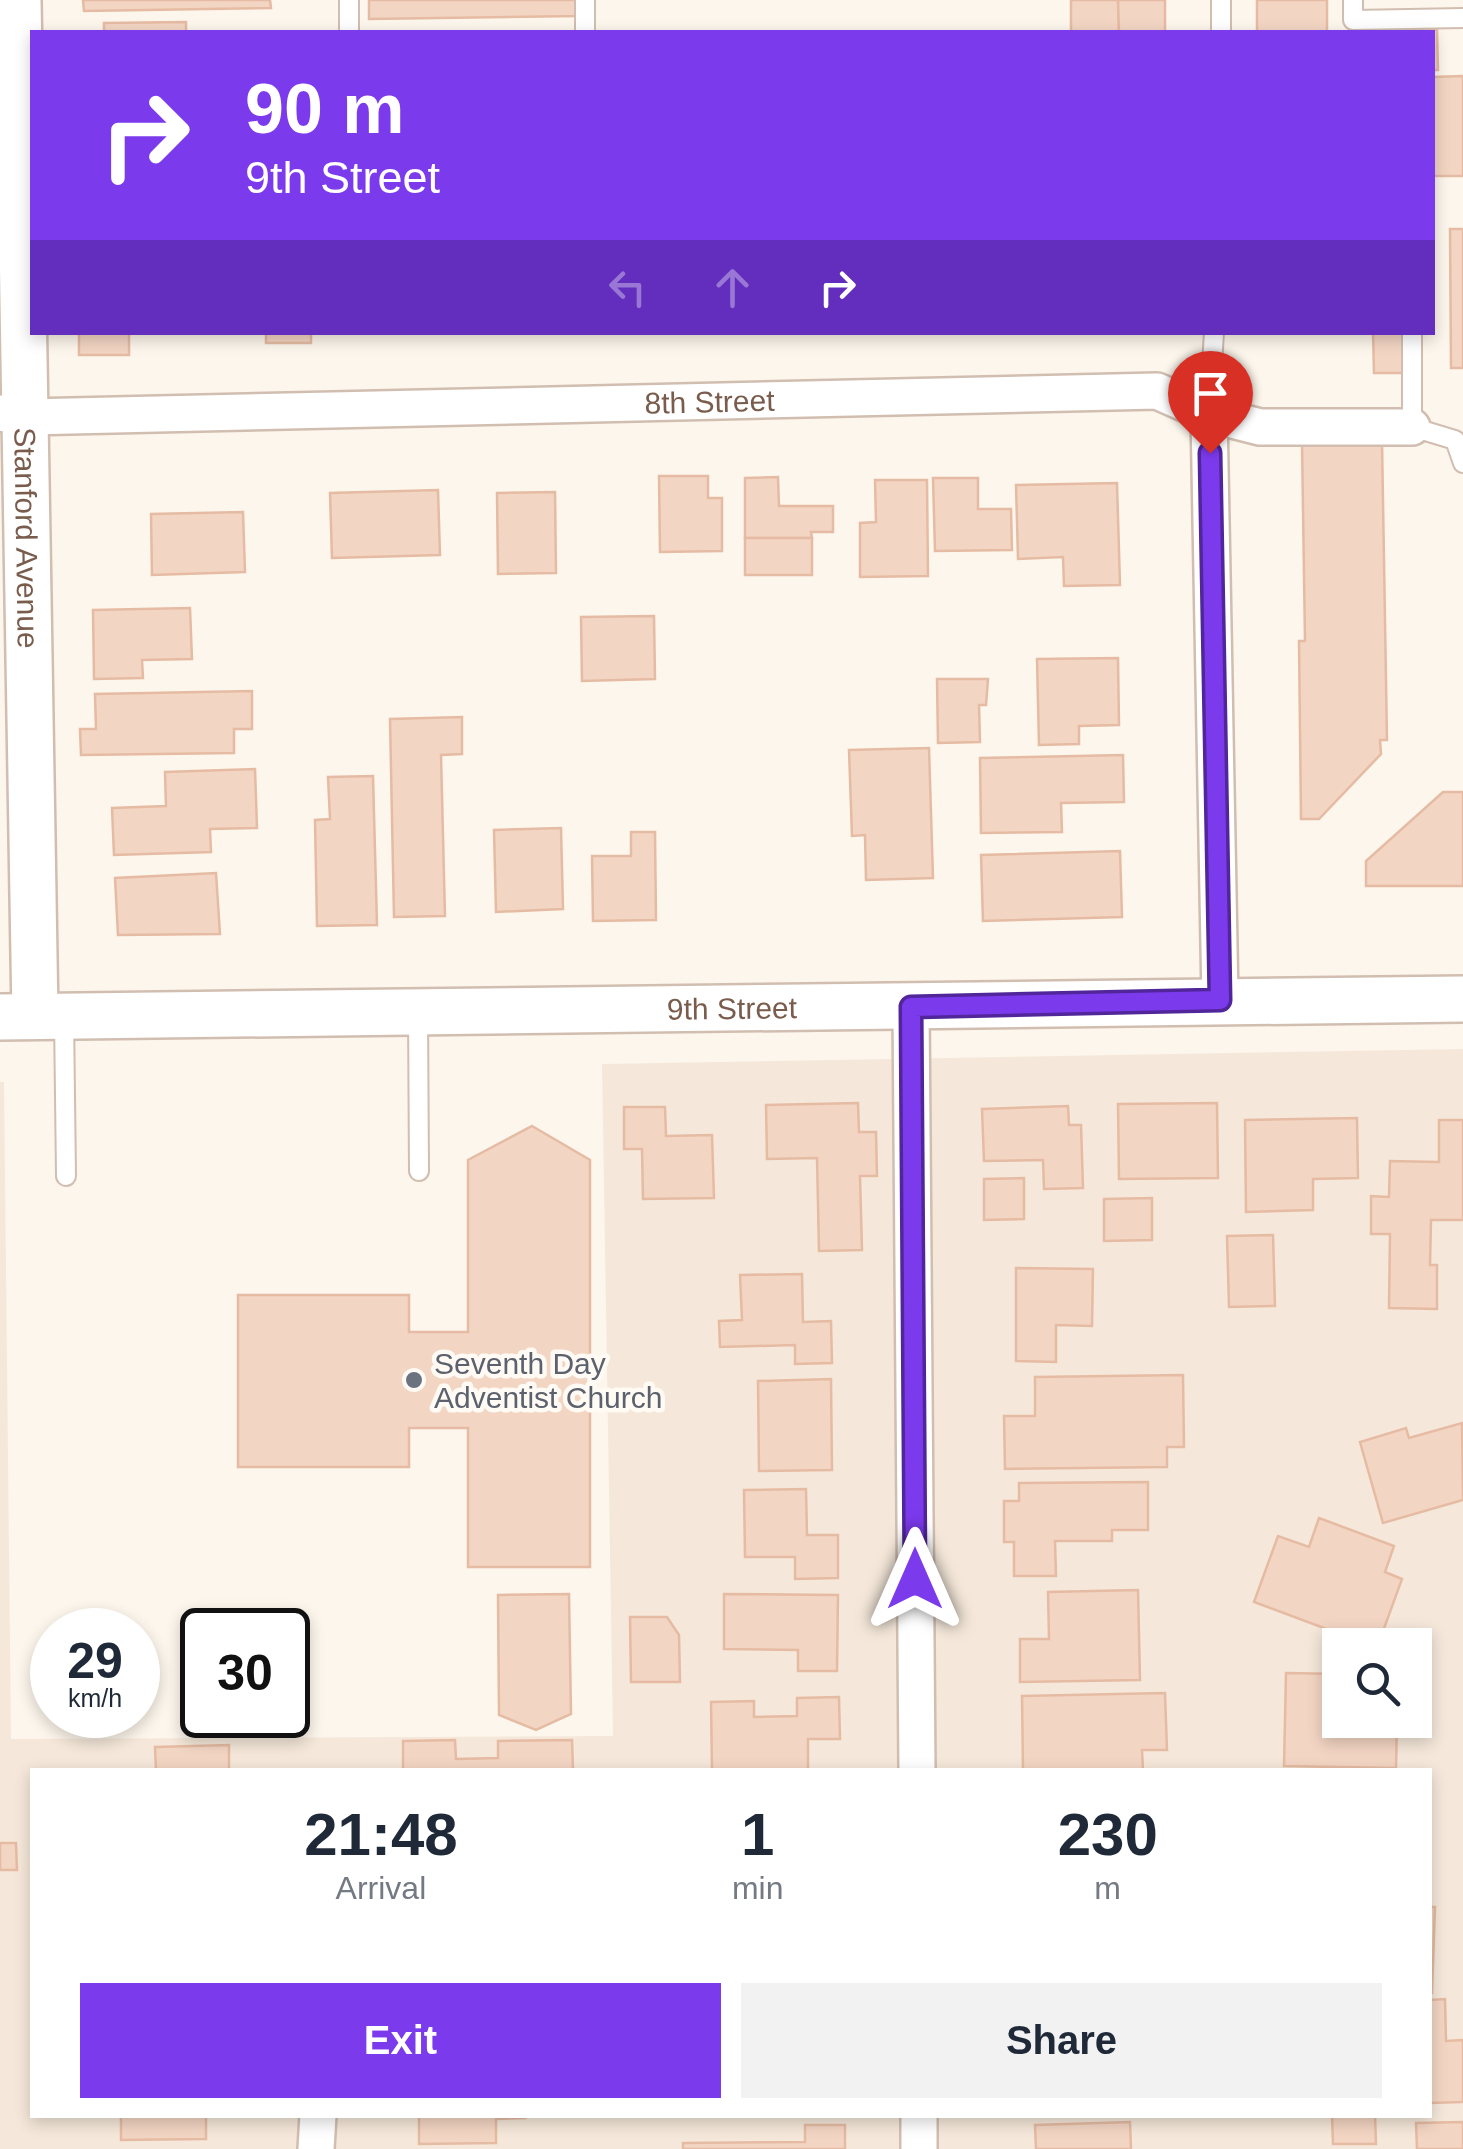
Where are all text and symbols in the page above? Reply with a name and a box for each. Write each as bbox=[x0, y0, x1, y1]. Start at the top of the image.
icon: right bbox=[80, 70, 210, 200]
text: 90 m bbox=[245, 70, 405, 148]
text: 9th Street bbox=[245, 152, 440, 203]
icon: left bbox=[600, 260, 655, 315]
icon: ahead bbox=[705, 260, 760, 315]
icon: right bbox=[810, 260, 865, 315]
pin bbox=[1168, 351, 1253, 454]
icon: arrive bbox=[1183, 366, 1238, 421]
street label: 8th Street bbox=[644, 383, 776, 419]
street label: Stanford Avenue bbox=[9, 427, 45, 649]
street label: 9th Street bbox=[667, 991, 798, 1025]
place label: Seventh Day Adventist Church bbox=[434, 1347, 662, 1414]
marker: Seventh Day Adventist Church bbox=[403, 1369, 425, 1391]
position arrow bbox=[863, 1527, 967, 1631]
speed limit sign: 30 bbox=[180, 1608, 310, 1738]
map controls bbox=[1322, 1628, 1432, 1738]
button: search bbox=[1322, 1628, 1432, 1738]
text: 29 bbox=[67, 1633, 123, 1689]
text: km/h bbox=[68, 1684, 122, 1712]
text: 21:48 bbox=[304, 1801, 458, 1868]
text: 1 bbox=[741, 1801, 774, 1868]
text: 230 bbox=[1058, 1801, 1158, 1868]
text: Arrival bbox=[336, 1870, 426, 1906]
text: min bbox=[732, 1870, 783, 1906]
text: m bbox=[1094, 1870, 1121, 1906]
button: Exit bbox=[80, 1983, 721, 2098]
button: Share bbox=[741, 1983, 1382, 2098]

